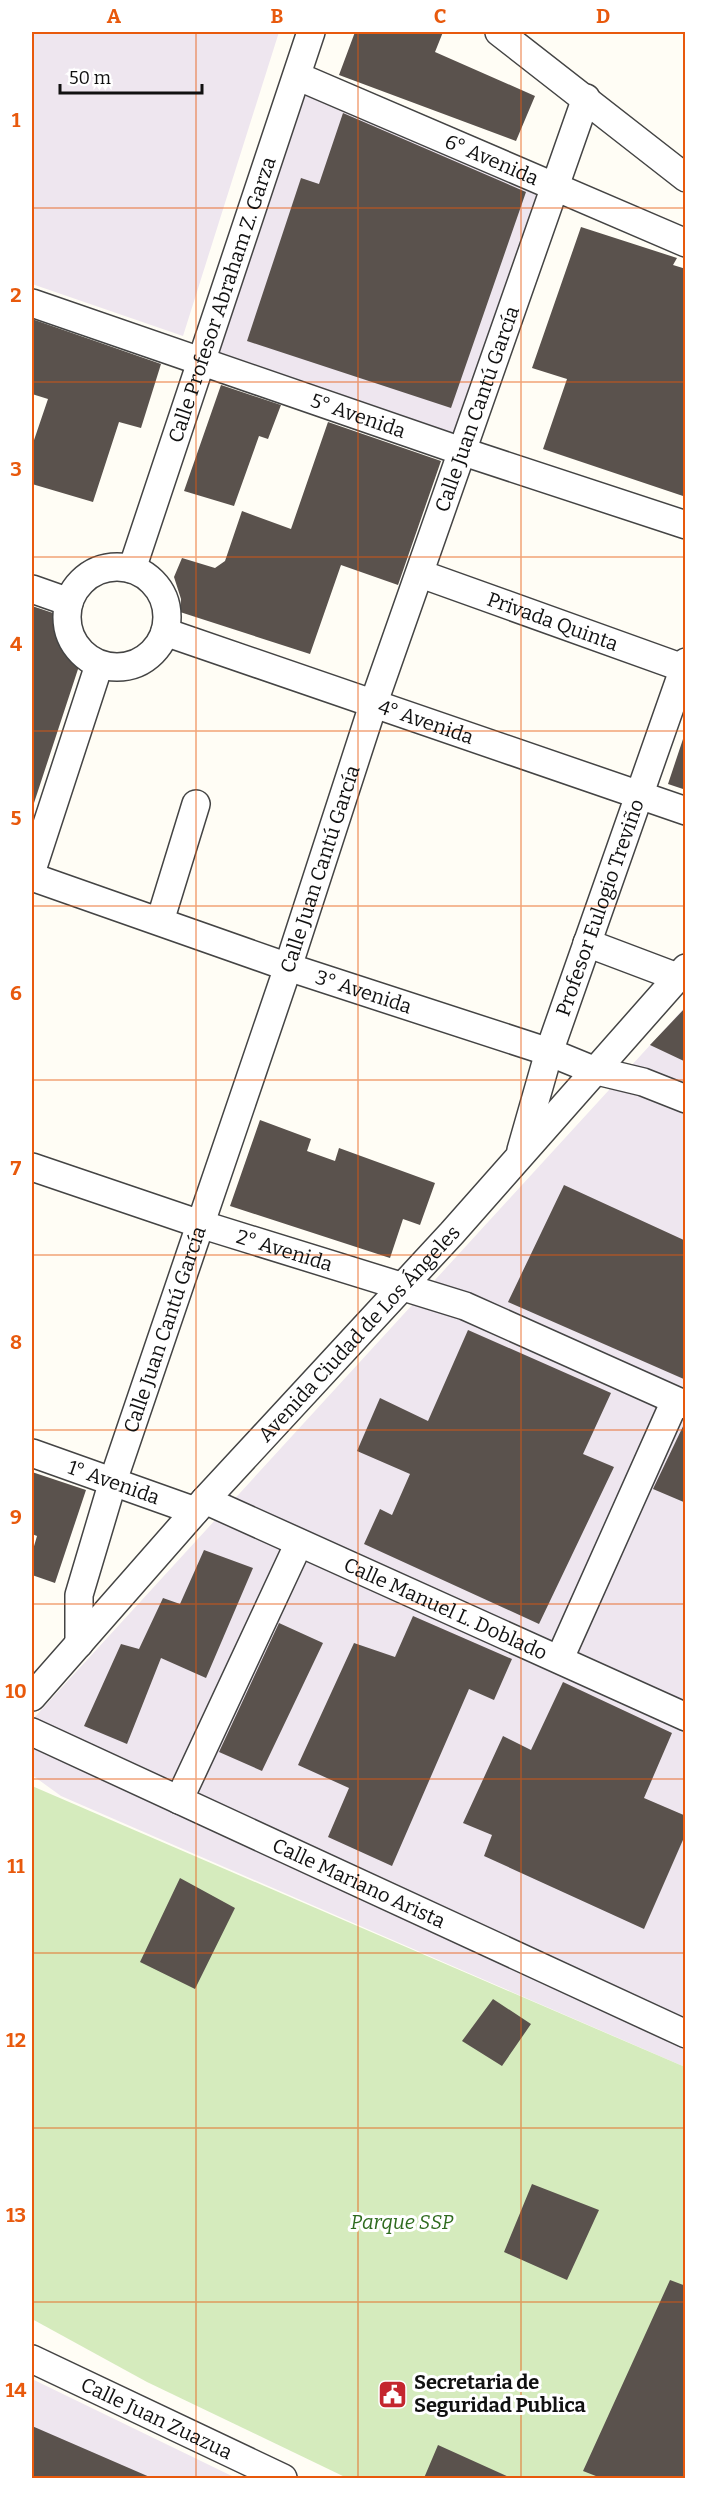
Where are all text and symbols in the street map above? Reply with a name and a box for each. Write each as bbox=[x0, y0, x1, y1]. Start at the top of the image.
text: A bbox=[107, 4, 122, 28]
text: B bbox=[271, 4, 284, 28]
text: C bbox=[434, 4, 446, 28]
text: D bbox=[596, 4, 610, 28]
scale bar bbox=[60, 57, 202, 95]
text: 50 m bbox=[69, 67, 111, 89]
text: 1 bbox=[12, 108, 21, 132]
street label: 6° Avenida bbox=[441, 129, 542, 190]
street label: Calle Profesor Abraham Z. Garza bbox=[163, 154, 281, 446]
text: 2 bbox=[10, 283, 22, 307]
street label: Calle Juan Cantú García bbox=[430, 303, 524, 515]
street label: 5° Avenida bbox=[308, 388, 409, 443]
text: 3 bbox=[10, 457, 22, 481]
street label: Privada Quinta bbox=[484, 587, 622, 656]
text: 4 bbox=[10, 632, 22, 656]
street label: 4° Avenida bbox=[375, 694, 477, 749]
street label: Calle Juan Cantú García bbox=[275, 762, 365, 976]
street label: Profesor Eulogio Treviño bbox=[551, 796, 649, 1019]
text: 5 bbox=[11, 806, 22, 830]
street label: 3° Avenida bbox=[313, 965, 415, 1019]
text: 6 bbox=[10, 981, 22, 1005]
text: 7 bbox=[11, 1156, 22, 1180]
street label: Avenida Ciudad de Los Ángeles bbox=[253, 1221, 465, 1447]
street label: Calle Juan Cantú García bbox=[118, 1223, 211, 1436]
street label: 2° Avenida bbox=[234, 1224, 336, 1276]
text: 8 bbox=[10, 1330, 22, 1354]
street label: 1° Avenida bbox=[65, 1455, 163, 1510]
text: 9 bbox=[10, 1505, 22, 1529]
street label: Calle Manuel L. Doblado bbox=[340, 1552, 551, 1665]
text: 10 bbox=[5, 1679, 27, 1703]
street label: Calle Mariano Arista bbox=[269, 1833, 449, 1933]
text: 11 bbox=[7, 1854, 25, 1878]
text: 12 bbox=[6, 2028, 26, 2052]
text: 13 bbox=[6, 2203, 26, 2227]
park label: Parque SSP bbox=[351, 2210, 454, 2234]
place label: Secretaria de Seguridad Publica bbox=[414, 2370, 586, 2417]
street label: Calle Juan Zuazua bbox=[77, 2372, 236, 2464]
text: 14 bbox=[6, 2378, 26, 2402]
public building icon: Secretaria de Seguridad Publica bbox=[377, 2378, 409, 2410]

